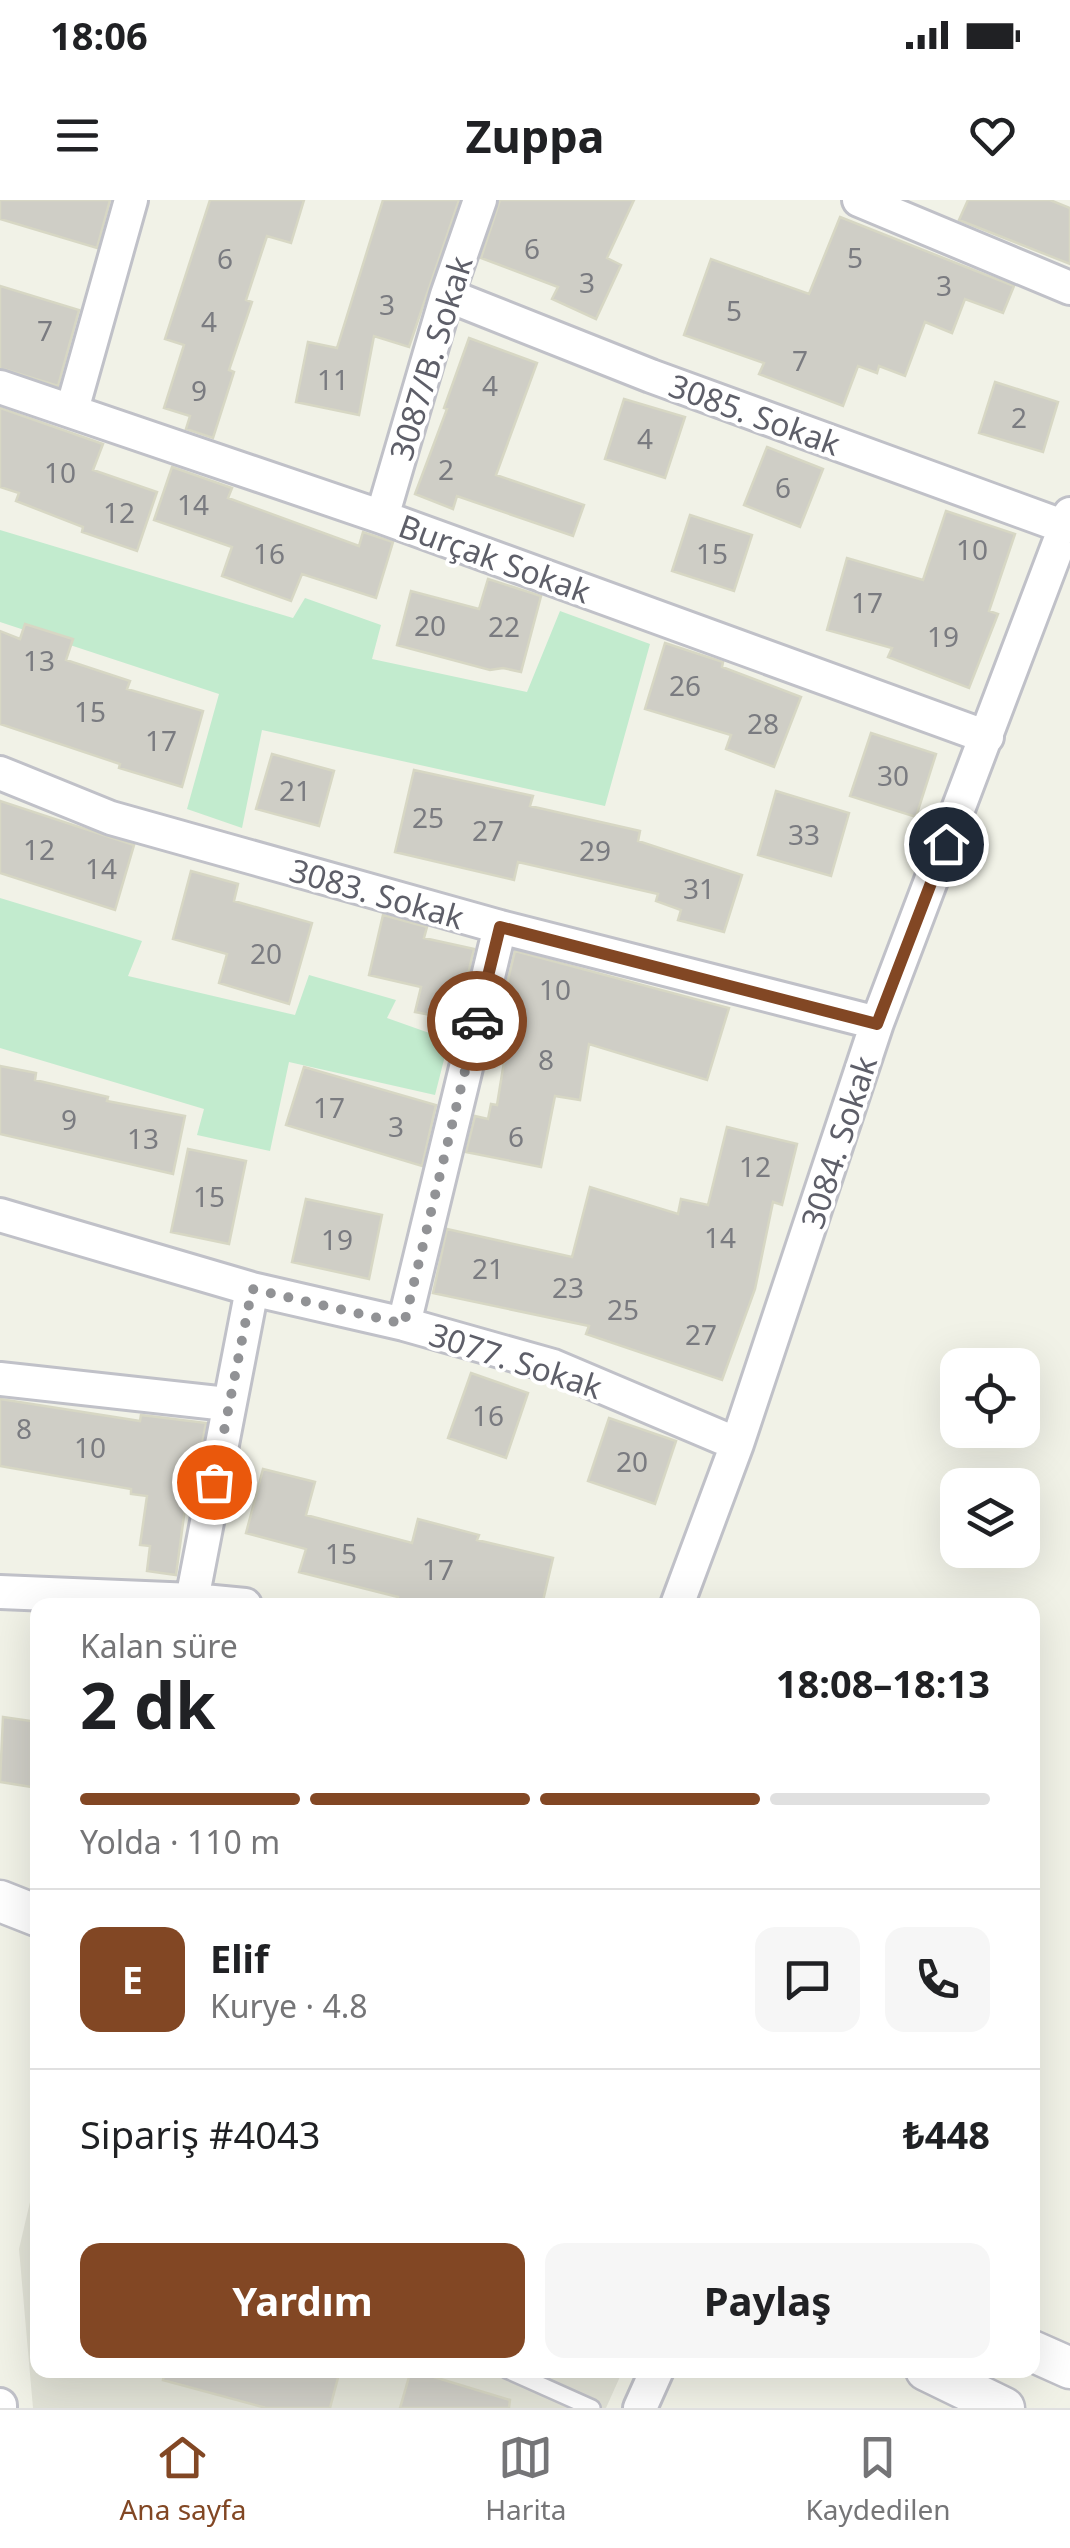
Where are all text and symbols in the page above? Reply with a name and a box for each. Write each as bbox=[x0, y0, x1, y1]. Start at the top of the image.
text: 18:06 bbox=[50, 9, 148, 61]
text: Zuppa bbox=[465, 105, 605, 166]
icon: menu bbox=[50, 108, 105, 163]
icon: heart bbox=[965, 108, 1020, 163]
house number: 6 bbox=[524, 229, 540, 267]
house number: 5 bbox=[847, 238, 863, 276]
house number: 6 bbox=[217, 239, 233, 277]
street label: 3087/B. Sokak bbox=[379, 251, 481, 465]
house number: 3 bbox=[579, 263, 595, 301]
house number: 3 bbox=[936, 266, 952, 304]
house number: 3 bbox=[379, 285, 395, 323]
house number: 5 bbox=[726, 291, 742, 329]
house number: 4 bbox=[201, 302, 217, 340]
house number: 7 bbox=[37, 311, 53, 349]
house number: 7 bbox=[792, 341, 808, 379]
house number: 11 bbox=[317, 360, 349, 398]
street label: 3085. Sokak bbox=[663, 363, 847, 465]
house number: 4 bbox=[482, 366, 498, 404]
house number: 9 bbox=[191, 371, 207, 409]
house number: 2 bbox=[1011, 398, 1027, 436]
house number: 4 bbox=[637, 419, 653, 457]
house number: 2 bbox=[438, 450, 454, 488]
house number: 10 bbox=[44, 453, 76, 491]
house number: 6 bbox=[775, 468, 791, 506]
house number: 14 bbox=[177, 485, 209, 523]
house number: 12 bbox=[103, 493, 135, 531]
street label: Burçak Sokak bbox=[393, 503, 597, 613]
house number: 10 bbox=[956, 530, 988, 568]
house number: 16 bbox=[253, 534, 285, 572]
house number: 15 bbox=[696, 534, 728, 572]
house number: 17 bbox=[851, 583, 883, 621]
house number: 20 bbox=[414, 606, 446, 644]
house number: 22 bbox=[488, 607, 520, 645]
house number: 19 bbox=[927, 617, 959, 655]
house number: 13 bbox=[23, 641, 55, 679]
house number: 26 bbox=[669, 666, 701, 704]
house number: 15 bbox=[74, 692, 106, 730]
house number: 28 bbox=[747, 704, 779, 742]
house number: 17 bbox=[145, 721, 177, 759]
house number: 30 bbox=[877, 756, 909, 794]
house number: 21 bbox=[279, 771, 311, 809]
house number: 25 bbox=[412, 798, 444, 836]
pin bbox=[904, 802, 989, 887]
house number: 27 bbox=[472, 811, 504, 849]
house number: 33 bbox=[788, 815, 820, 853]
icon: home bbox=[919, 817, 974, 872]
house number: 12 bbox=[23, 830, 55, 868]
house number: 29 bbox=[579, 831, 611, 869]
street label: 3083. Sokak bbox=[285, 848, 469, 938]
house number: 14 bbox=[85, 849, 117, 887]
house number: 31 bbox=[683, 869, 715, 907]
house number: 20 bbox=[250, 934, 282, 972]
house number: 10 bbox=[539, 970, 571, 1008]
courier bbox=[427, 971, 527, 1071]
icon: car bbox=[450, 994, 505, 1049]
house number: 8 bbox=[538, 1040, 554, 1078]
street label: 3084. Sokak bbox=[790, 1050, 886, 1234]
house number: 17 bbox=[313, 1088, 345, 1126]
house number: 9 bbox=[61, 1100, 77, 1138]
house number: 3 bbox=[388, 1107, 404, 1145]
house number: 6 bbox=[508, 1117, 524, 1155]
house number: 13 bbox=[127, 1119, 159, 1157]
house number: 12 bbox=[739, 1147, 771, 1185]
house number: 15 bbox=[193, 1177, 225, 1215]
house number: 14 bbox=[704, 1218, 736, 1256]
house number: 19 bbox=[321, 1220, 353, 1258]
house number: 21 bbox=[472, 1249, 504, 1287]
house number: 23 bbox=[552, 1268, 584, 1306]
house number: 25 bbox=[607, 1290, 639, 1328]
street label: 3077. Sokak bbox=[424, 1312, 608, 1408]
house number: 27 bbox=[685, 1315, 717, 1353]
map controls bbox=[940, 1348, 1040, 1568]
button: locate bbox=[940, 1348, 1040, 1448]
house number: 16 bbox=[472, 1396, 504, 1434]
house number: 8 bbox=[16, 1409, 32, 1447]
house number: 10 bbox=[74, 1428, 106, 1466]
pin bbox=[172, 1440, 257, 1525]
house number: 20 bbox=[616, 1442, 648, 1480]
icon: bag bbox=[187, 1455, 242, 1510]
button: layers bbox=[940, 1468, 1040, 1568]
house number: 15 bbox=[325, 1534, 357, 1572]
house number: 17 bbox=[422, 1550, 454, 1588]
text: Kalan süre bbox=[80, 1624, 238, 1667]
text: 18:08–18:13 bbox=[776, 1657, 990, 1709]
text: 2 dk bbox=[80, 1660, 215, 1748]
text: Yolda · 110 m bbox=[80, 1820, 280, 1863]
button: chat bbox=[755, 1927, 860, 2032]
button: phone bbox=[885, 1927, 990, 2032]
text: Elif bbox=[210, 1932, 269, 1984]
text: E bbox=[122, 1953, 143, 2005]
text: Kurye · 4.8 bbox=[210, 1984, 368, 2027]
text: Sipariş #4043 bbox=[80, 2108, 320, 2160]
text: ₺448 bbox=[903, 2108, 990, 2160]
button: Yardım bbox=[80, 2243, 525, 2358]
button: Paylaş bbox=[545, 2243, 990, 2358]
tab: Ana sayfa bbox=[119, 2430, 246, 2528]
tab: Harita bbox=[485, 2430, 566, 2528]
tab: Kaydedilen bbox=[805, 2430, 950, 2528]

